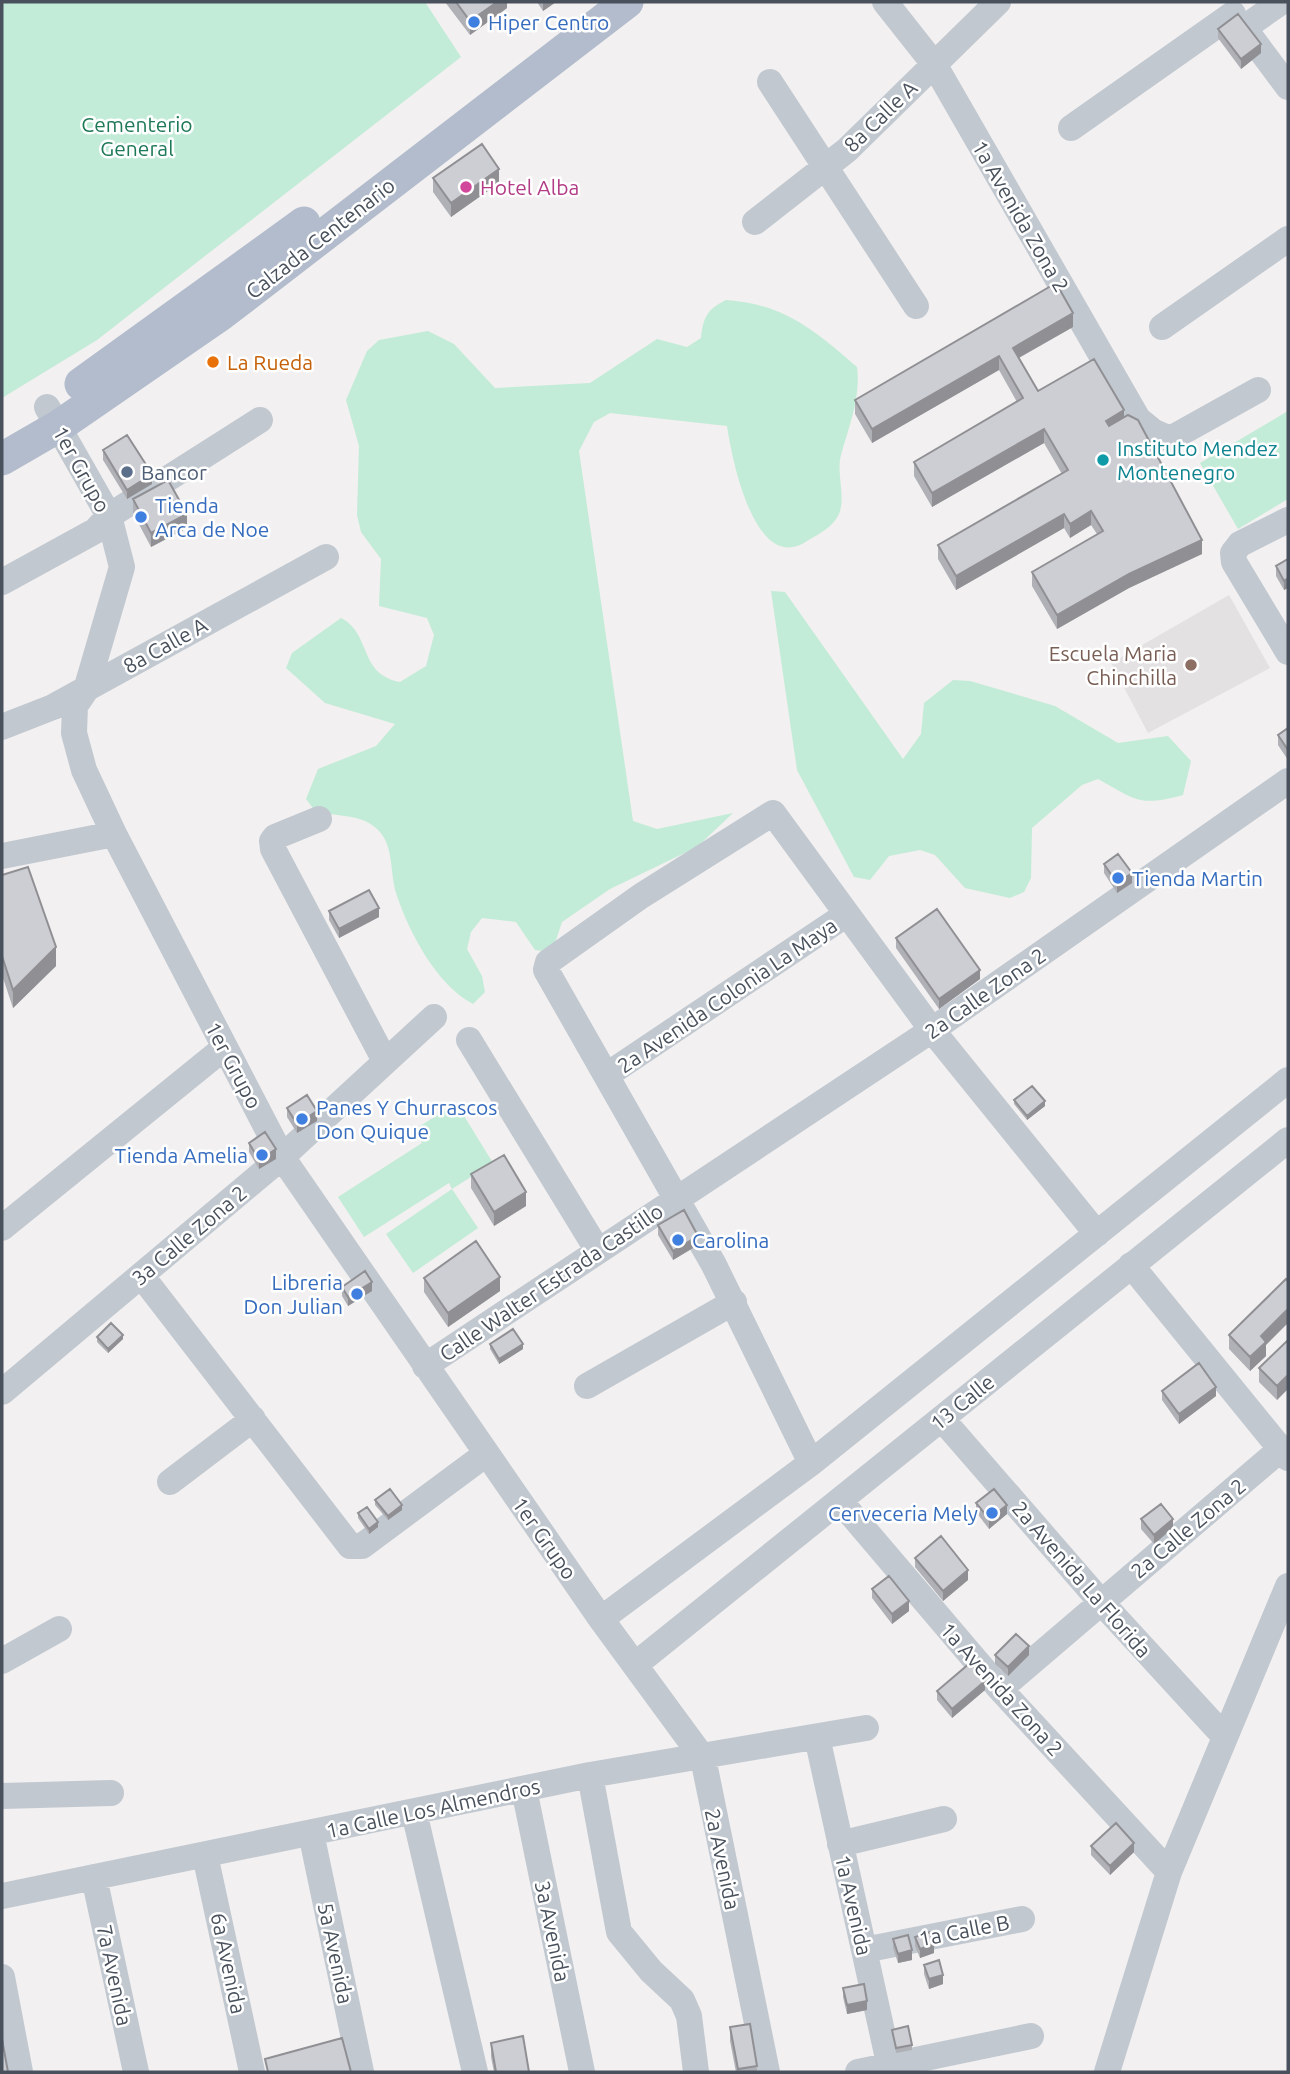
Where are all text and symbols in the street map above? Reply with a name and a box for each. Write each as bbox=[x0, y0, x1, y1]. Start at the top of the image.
place label: Hiper Centro bbox=[488, 10, 609, 34]
marker: Hiper Centro bbox=[466, 14, 482, 30]
street label: 8a Calle A bbox=[839, 75, 922, 157]
park label: Cementerio General bbox=[81, 112, 193, 160]
street label: 1a Avenida Zona 2 bbox=[968, 136, 1074, 296]
street label: Calzada Centenario bbox=[241, 173, 399, 303]
place label: Hotel Alba bbox=[480, 175, 579, 199]
marker: Hotel Alba bbox=[458, 179, 474, 195]
place label: La Rueda bbox=[227, 350, 313, 374]
marker: La Rueda bbox=[205, 354, 221, 370]
street label: 1er Grupo bbox=[49, 422, 115, 516]
place label: Instituto Mendez Montenegro bbox=[1117, 436, 1278, 484]
marker: Instituto Mendez Montenegro bbox=[1095, 452, 1111, 468]
place label: Bancor bbox=[141, 460, 207, 484]
marker: Bancor bbox=[119, 464, 135, 480]
place label: Tienda Arca de Noe bbox=[155, 493, 269, 541]
marker: Tienda Arca de Noe bbox=[133, 509, 149, 525]
street label: 8a Calle A bbox=[119, 612, 211, 678]
place label: Escuela Maria Chinchilla bbox=[1049, 641, 1177, 689]
marker: Escuela Maria Chinchilla bbox=[1183, 657, 1199, 673]
place label: Tienda Martin bbox=[1132, 866, 1263, 890]
marker: Tienda Martin bbox=[1110, 870, 1126, 886]
street label: 2a Avenida Colonia La Maya bbox=[613, 913, 841, 1077]
street label: 2a Calle Zona 2 bbox=[920, 942, 1050, 1044]
street label: 1er Grupo bbox=[201, 1018, 267, 1112]
place label: Panes Y Churrascos Don Quique bbox=[316, 1095, 497, 1143]
marker: Panes Y Churrascos Don Quique bbox=[294, 1111, 310, 1127]
place label: Tienda Amelia bbox=[115, 1143, 248, 1167]
marker: Tienda Amelia bbox=[254, 1147, 270, 1163]
street label: 3a Calle Zona 2 bbox=[127, 1180, 251, 1290]
street label: Calle Walter Estrada Castillo bbox=[435, 1198, 667, 1366]
place label: Carolina bbox=[692, 1228, 769, 1252]
marker: Carolina bbox=[670, 1232, 686, 1248]
place label: Libreria Don Julian bbox=[243, 1270, 343, 1318]
marker: Libreria Don Julian bbox=[349, 1286, 365, 1302]
street label: 13 Calle bbox=[925, 1369, 999, 1435]
street label: 2a Calle Zona 2 bbox=[1126, 1473, 1250, 1583]
street label: 1er Grupo bbox=[508, 1492, 582, 1584]
street label: 2a Avenida La Florida bbox=[1008, 1496, 1156, 1662]
place label: Cerveceria Mely bbox=[828, 1501, 978, 1525]
marker: Cerveceria Mely bbox=[984, 1505, 1000, 1521]
street label: 1a Avenida Zona 2 bbox=[936, 1617, 1068, 1761]
street label: 1a Calle Los Almendros bbox=[324, 1774, 542, 1842]
street label: 2a Avenida bbox=[701, 1806, 745, 1912]
street label: 1a Avenida bbox=[831, 1852, 877, 1958]
street label: 3a Avenida bbox=[531, 1878, 575, 1984]
street label: 5a Avenida bbox=[314, 1900, 358, 2006]
street label: 1a Calle B bbox=[917, 1909, 1011, 1951]
street label: 6a Avenida bbox=[207, 1910, 251, 2016]
street label: 7a Avenida bbox=[93, 1922, 137, 2028]

